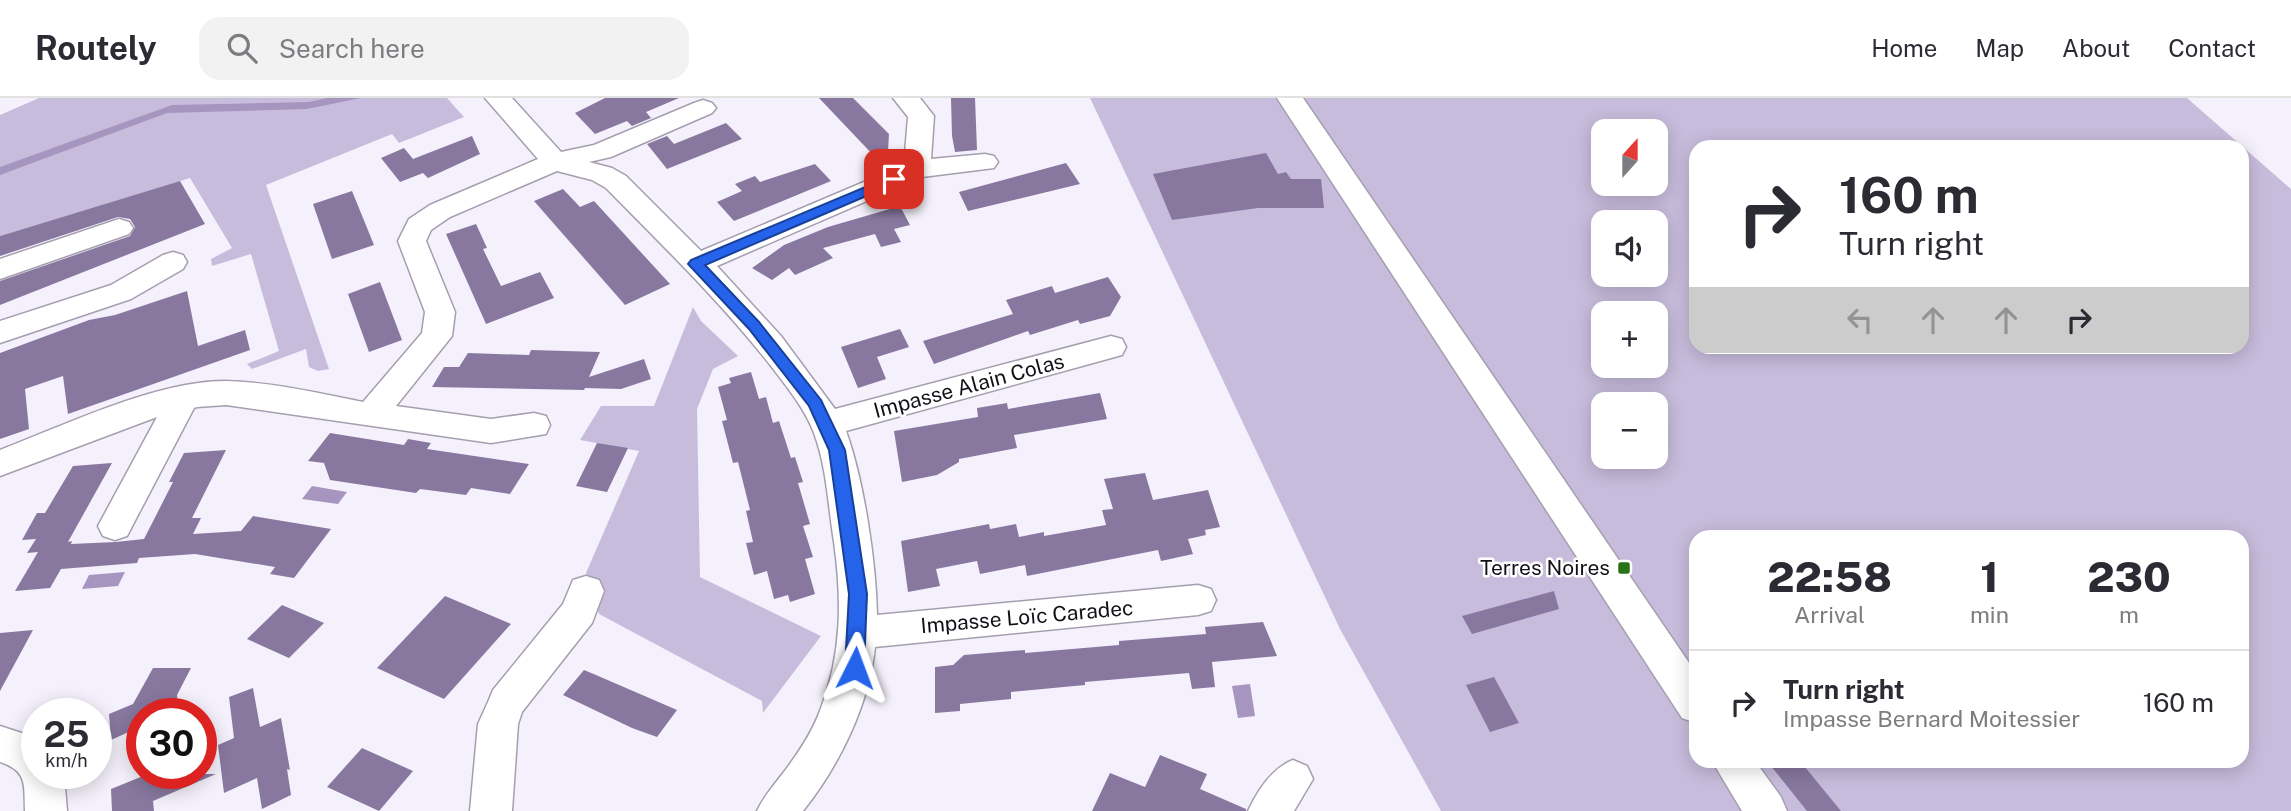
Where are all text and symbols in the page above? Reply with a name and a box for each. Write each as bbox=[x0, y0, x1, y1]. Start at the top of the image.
search box bbox=[199, 17, 689, 80]
text: Routely bbox=[35, 29, 157, 67]
icon: search bbox=[223, 29, 261, 67]
text: Search here bbox=[279, 33, 425, 64]
text: Home bbox=[1871, 34, 1937, 62]
text: Map bbox=[1975, 34, 2024, 62]
text: About bbox=[2062, 34, 2130, 62]
text: Contact bbox=[2168, 34, 2256, 62]
north arrow bbox=[1591, 119, 1668, 196]
map controls bbox=[1591, 119, 1668, 469]
pin bbox=[864, 149, 924, 209]
icon: arrive bbox=[875, 160, 913, 198]
text: 160 m bbox=[1839, 166, 1979, 224]
icon: right bbox=[1724, 168, 1815, 259]
button: sound bbox=[1591, 210, 1668, 287]
text: Turn right bbox=[1839, 225, 1984, 262]
button: + bbox=[1591, 301, 1668, 378]
icon: left bbox=[1841, 301, 1879, 339]
icon: ahead bbox=[1914, 301, 1952, 339]
icon: ahead bbox=[1987, 301, 2025, 339]
icon: right bbox=[2060, 301, 2098, 339]
street label: Impasse Alain Colas bbox=[871, 348, 1067, 423]
button: − bbox=[1591, 392, 1668, 469]
text: 22:58 bbox=[1767, 552, 1892, 601]
text: 1 bbox=[1980, 552, 1999, 601]
text: 230 bbox=[2087, 552, 2171, 601]
place label: Terres Noires bbox=[1480, 555, 1610, 580]
marker: Terres Noires bbox=[1616, 560, 1632, 576]
street label: Impasse Loïc Caradec bbox=[919, 595, 1134, 638]
text: Arrival bbox=[1794, 601, 1865, 628]
text: min bbox=[1970, 601, 2009, 628]
text: m bbox=[2119, 601, 2139, 628]
position arrow bbox=[818, 631, 892, 705]
text: Turn right bbox=[1783, 674, 1905, 705]
icon: right bbox=[1724, 684, 1762, 722]
text: 160 m bbox=[2143, 687, 2214, 718]
speed limit sign: 30 bbox=[126, 698, 217, 789]
text: Impasse Bernard Moitessier bbox=[1783, 705, 2080, 732]
text: 25 bbox=[44, 714, 89, 755]
text: km/h bbox=[45, 750, 88, 771]

